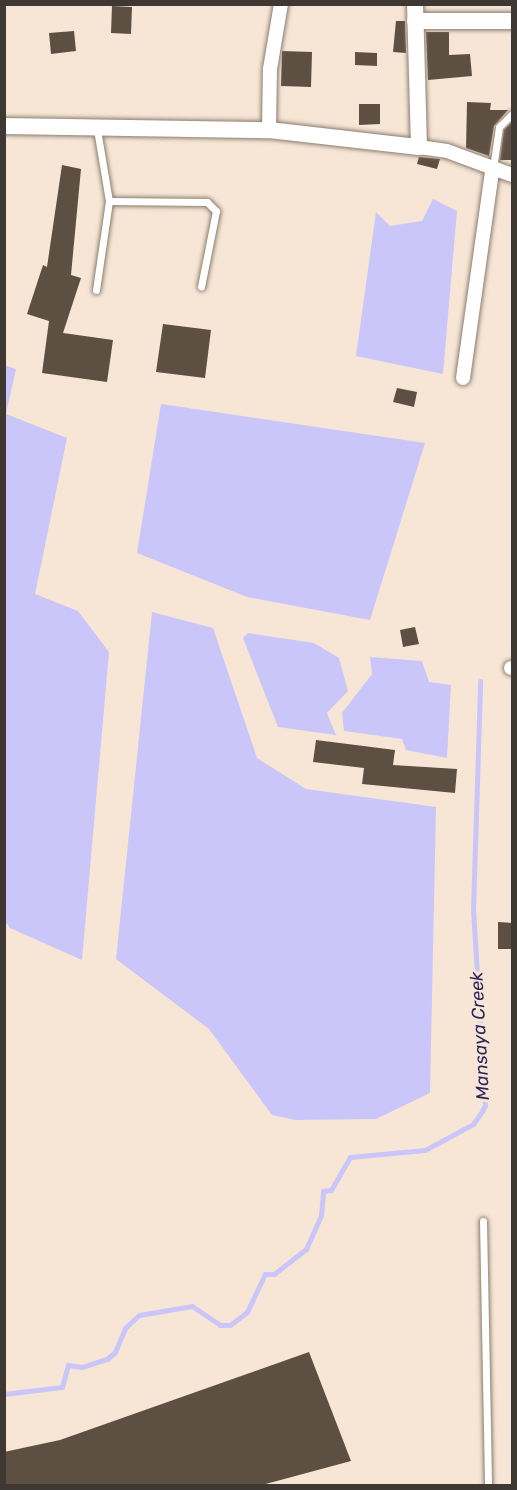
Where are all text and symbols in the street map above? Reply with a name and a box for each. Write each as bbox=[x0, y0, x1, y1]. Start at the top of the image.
water label: Mansaya Creek bbox=[466, 971, 494, 1101]

